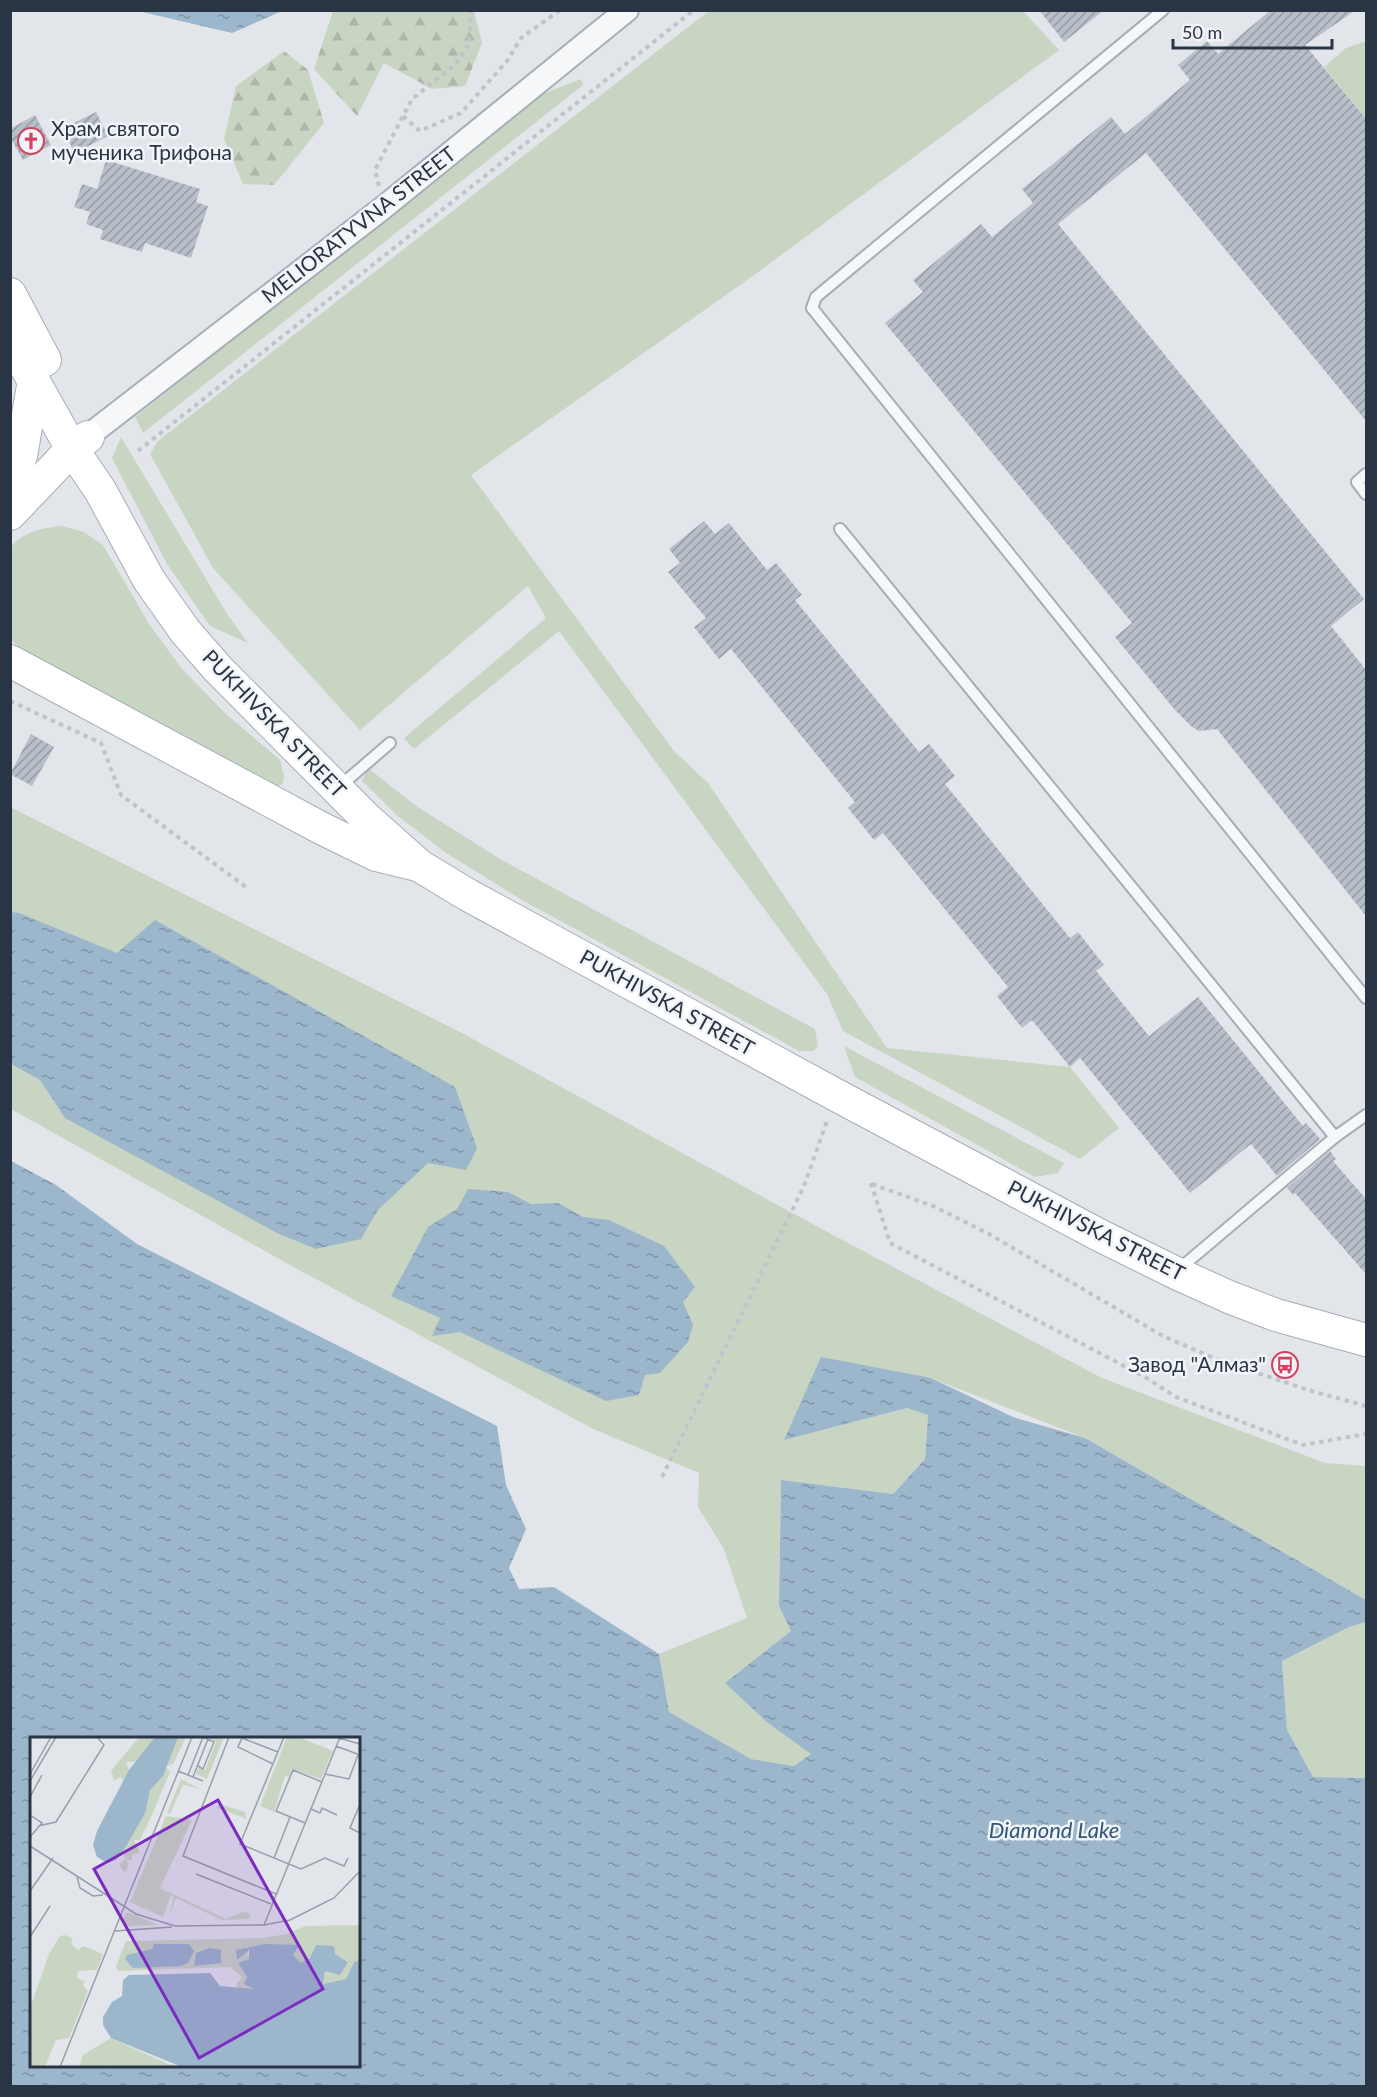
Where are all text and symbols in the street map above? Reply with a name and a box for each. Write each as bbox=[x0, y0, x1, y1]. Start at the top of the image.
scale bar bbox=[1173, 12, 1332, 50]
text: 50 m bbox=[1182, 21, 1222, 43]
place label: Храм святого мученика Трифона bbox=[51, 115, 232, 164]
church icon: Храм святого мученика Трифона bbox=[16, 126, 46, 156]
street label: MELIORATYVNA STREET bbox=[256, 140, 461, 307]
street label: PUKHIVSKA STREET bbox=[198, 644, 352, 802]
street label: PUKHIVSKA STREET bbox=[576, 943, 760, 1060]
street label: PUKHIVSKA STREET bbox=[1004, 1174, 1190, 1285]
bus stop icon: Завод "Алмаз" bbox=[1270, 1350, 1300, 1380]
place label: Завод "Алмаз" bbox=[1128, 1351, 1266, 1376]
inset map bbox=[30, 1737, 360, 2067]
water label: Diamond Lake bbox=[989, 1816, 1119, 1843]

